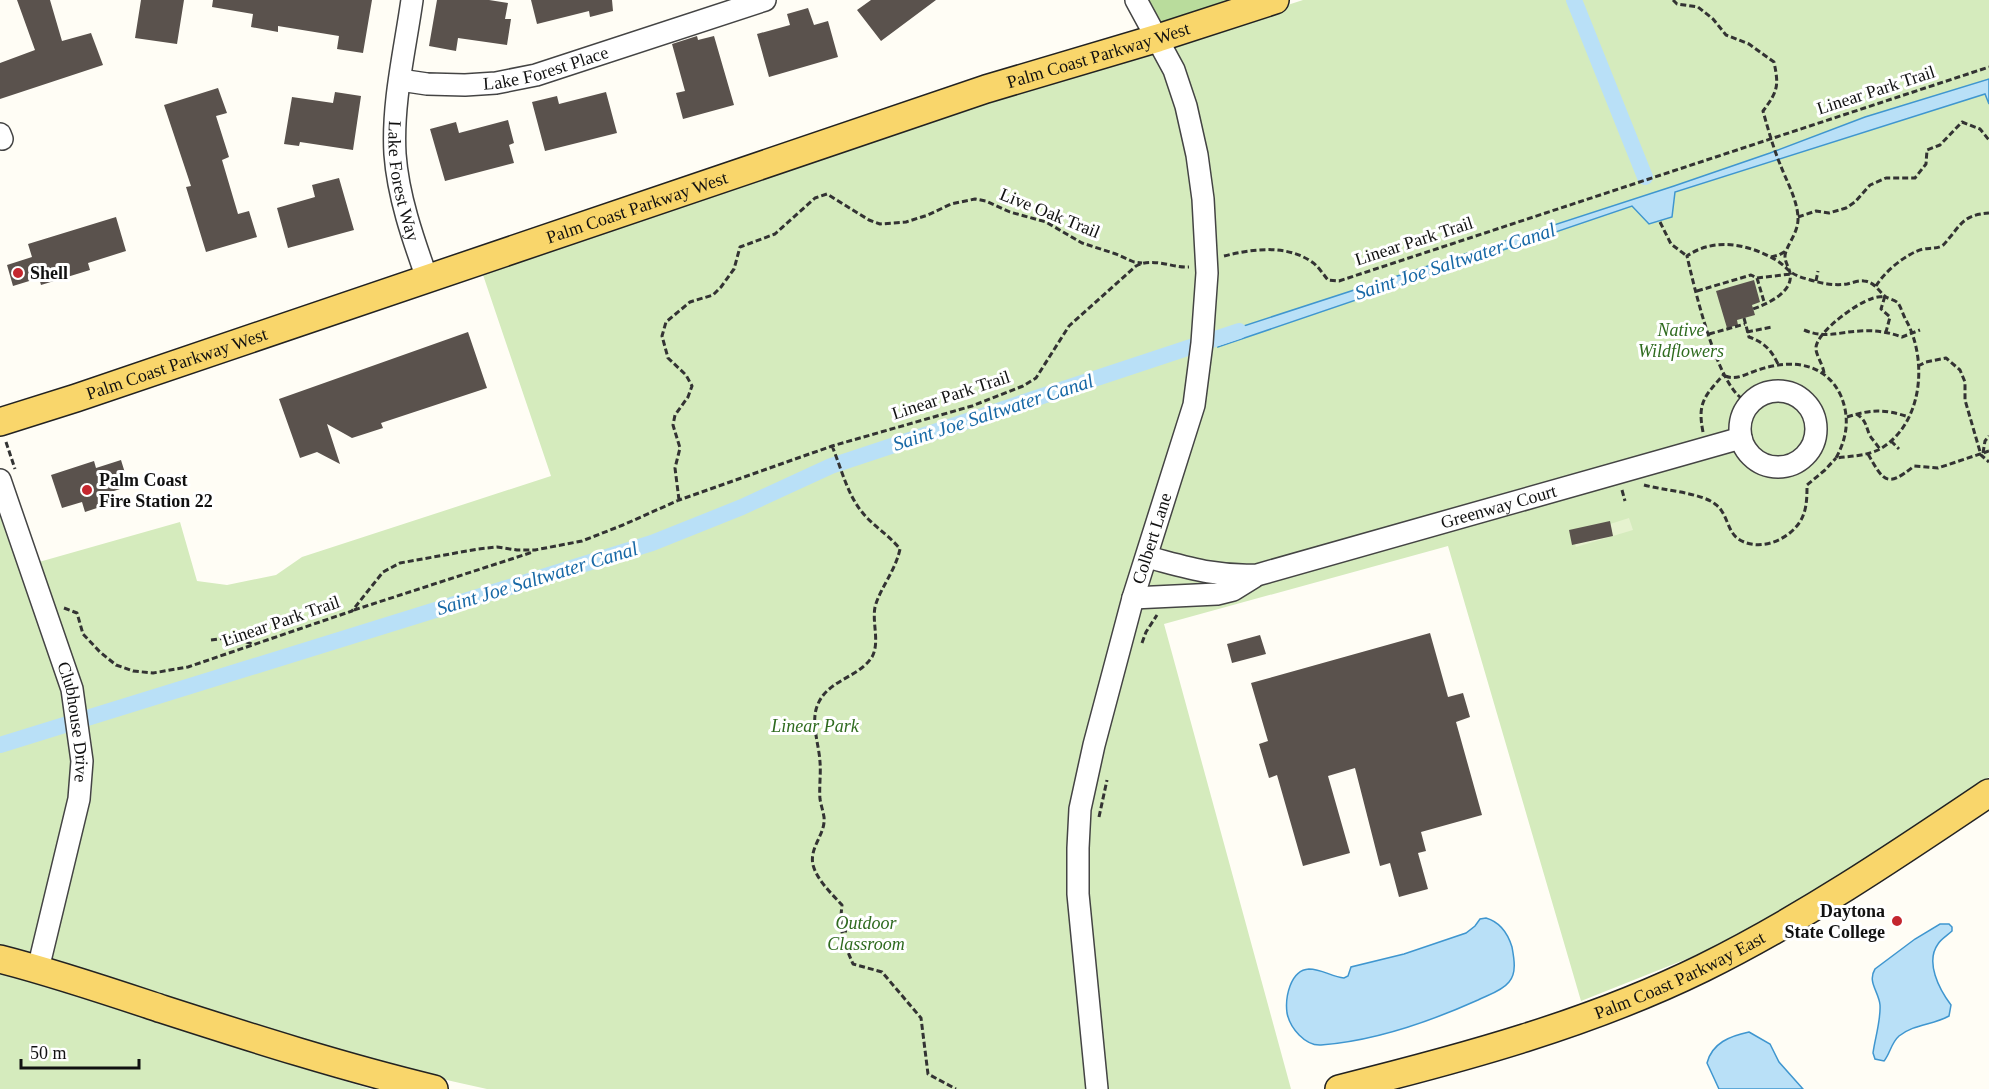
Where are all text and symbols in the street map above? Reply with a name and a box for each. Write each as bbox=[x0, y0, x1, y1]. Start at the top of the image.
street label: Palm Coast Parkway West bbox=[1005, 18, 1192, 92]
street label: Lake Forest Place bbox=[482, 42, 611, 94]
street label: Linear Park Trail bbox=[1814, 61, 1938, 119]
street label: Lake Forest Way bbox=[385, 120, 424, 244]
street label: Palm Coast Parkway West bbox=[544, 168, 730, 248]
street label: Live Oak Trail bbox=[997, 184, 1103, 242]
street label: Linear Park Trail bbox=[1352, 212, 1476, 270]
water label: Saint Joe Saltwater Canal bbox=[1352, 218, 1558, 304]
place label: Shell bbox=[30, 263, 68, 283]
marker: Shell bbox=[11, 266, 25, 280]
park label: Native Wildflowers bbox=[1638, 320, 1724, 361]
street label: Palm Coast Parkway West bbox=[84, 324, 270, 404]
street label: Linear Park Trail bbox=[889, 366, 1013, 424]
water label: Saint Joe Saltwater Canal bbox=[890, 369, 1096, 455]
place label: Palm Coast Fire Station 22 bbox=[99, 470, 213, 511]
street label: Greenway Court bbox=[1438, 481, 1559, 533]
marker: Palm Coast Fire Station 22 bbox=[80, 483, 94, 497]
street label: Colbert Lane bbox=[1128, 490, 1176, 587]
water label: Saint Joe Saltwater Canal bbox=[434, 537, 641, 619]
street label: Linear Park Trail bbox=[220, 592, 342, 650]
street label: Clubhouse Drive bbox=[53, 659, 92, 783]
park label: Linear Park bbox=[770, 716, 860, 736]
place label: Daytona State College bbox=[1785, 901, 1885, 942]
park label: Outdoor Classroom bbox=[827, 913, 905, 954]
marker: Daytona State College bbox=[1890, 914, 1904, 928]
street label: Palm Coast Parkway East bbox=[1592, 927, 1768, 1023]
scale bar bbox=[21, 1032, 140, 1070]
text: 50 m bbox=[30, 1043, 67, 1063]

